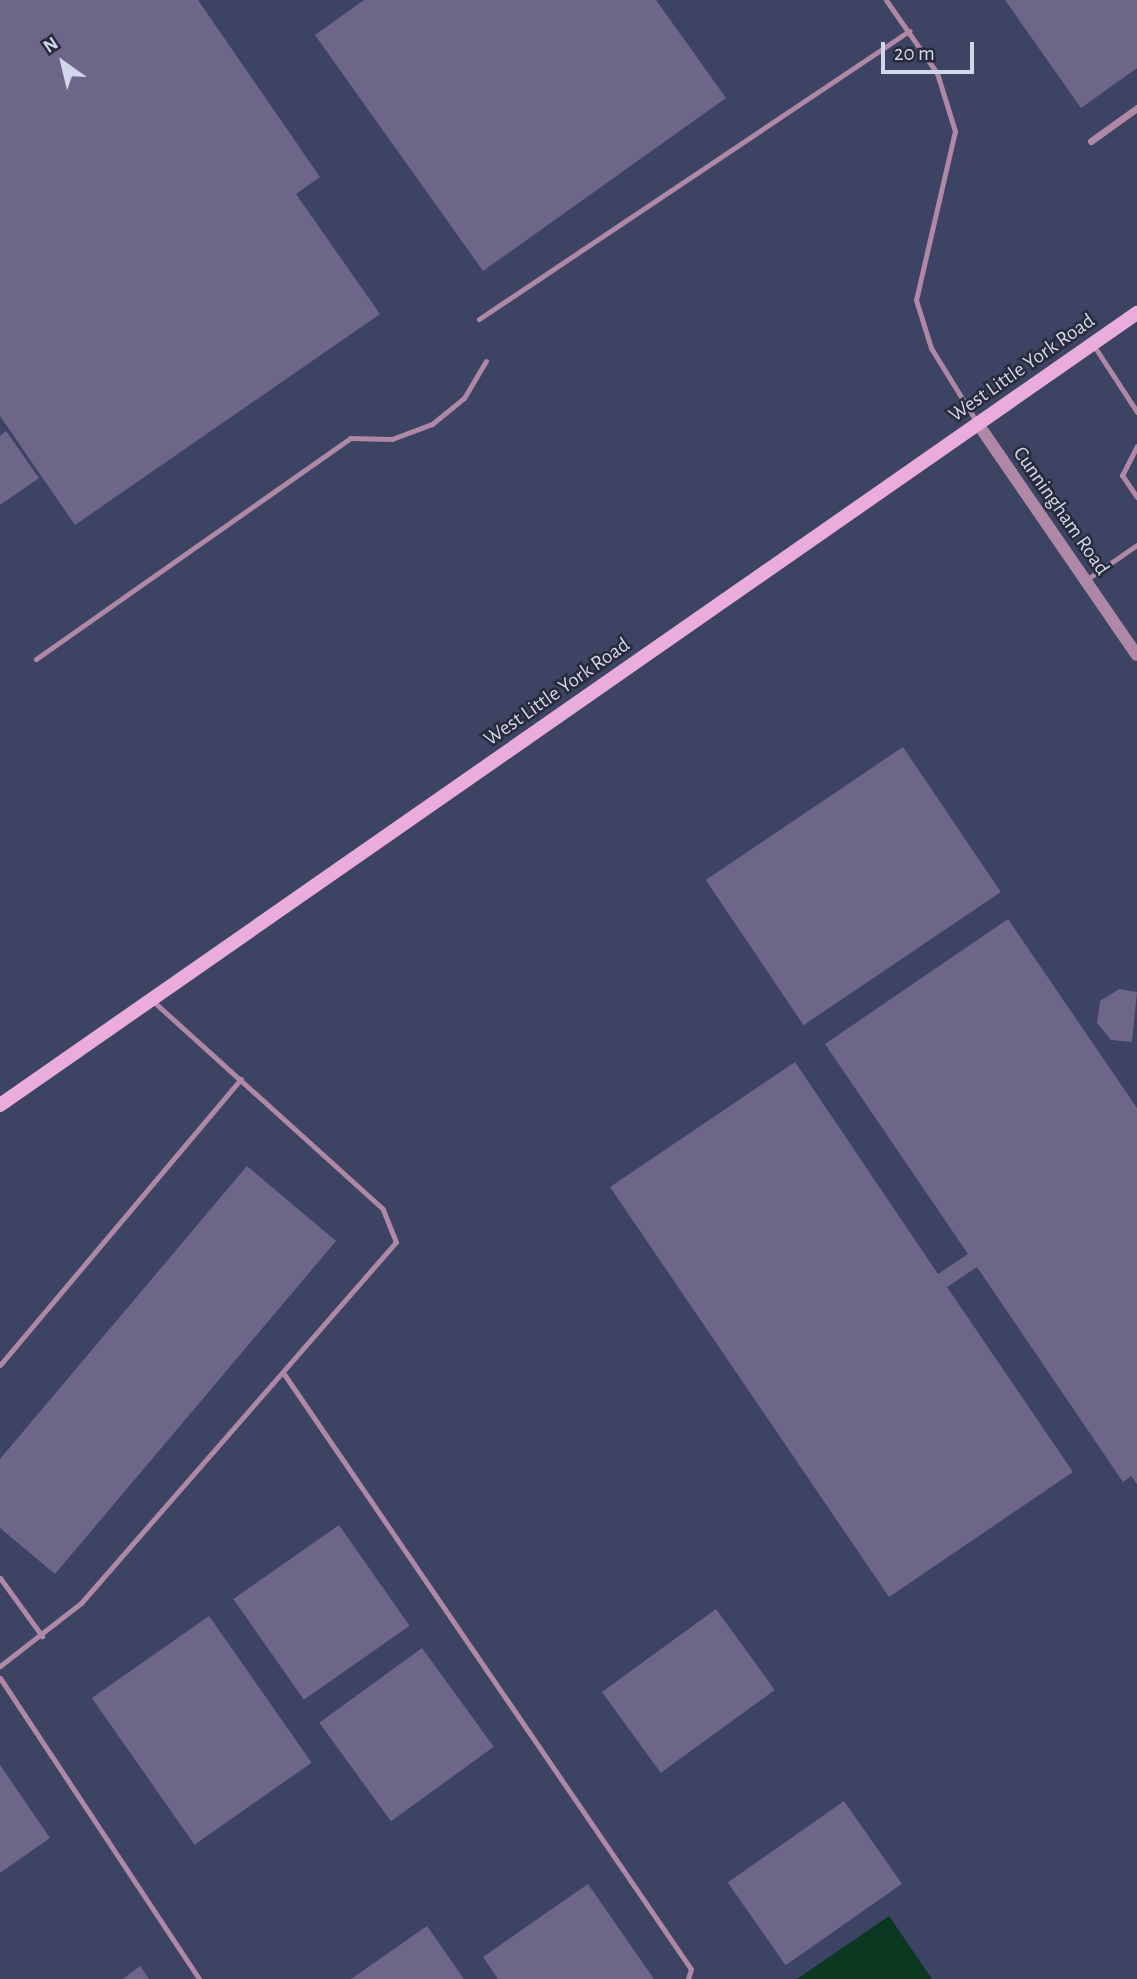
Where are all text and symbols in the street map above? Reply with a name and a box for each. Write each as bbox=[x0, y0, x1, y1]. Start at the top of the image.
north arrow bbox=[28, 28, 98, 98]
scale bar bbox=[885, 28, 978, 72]
text: N bbox=[40, 34, 62, 57]
text: 20 m bbox=[894, 43, 935, 64]
street label: West Little York Road bbox=[944, 308, 1100, 428]
street label: Cunningham Road bbox=[1007, 442, 1115, 580]
street label: West Little York Road bbox=[479, 632, 635, 752]

